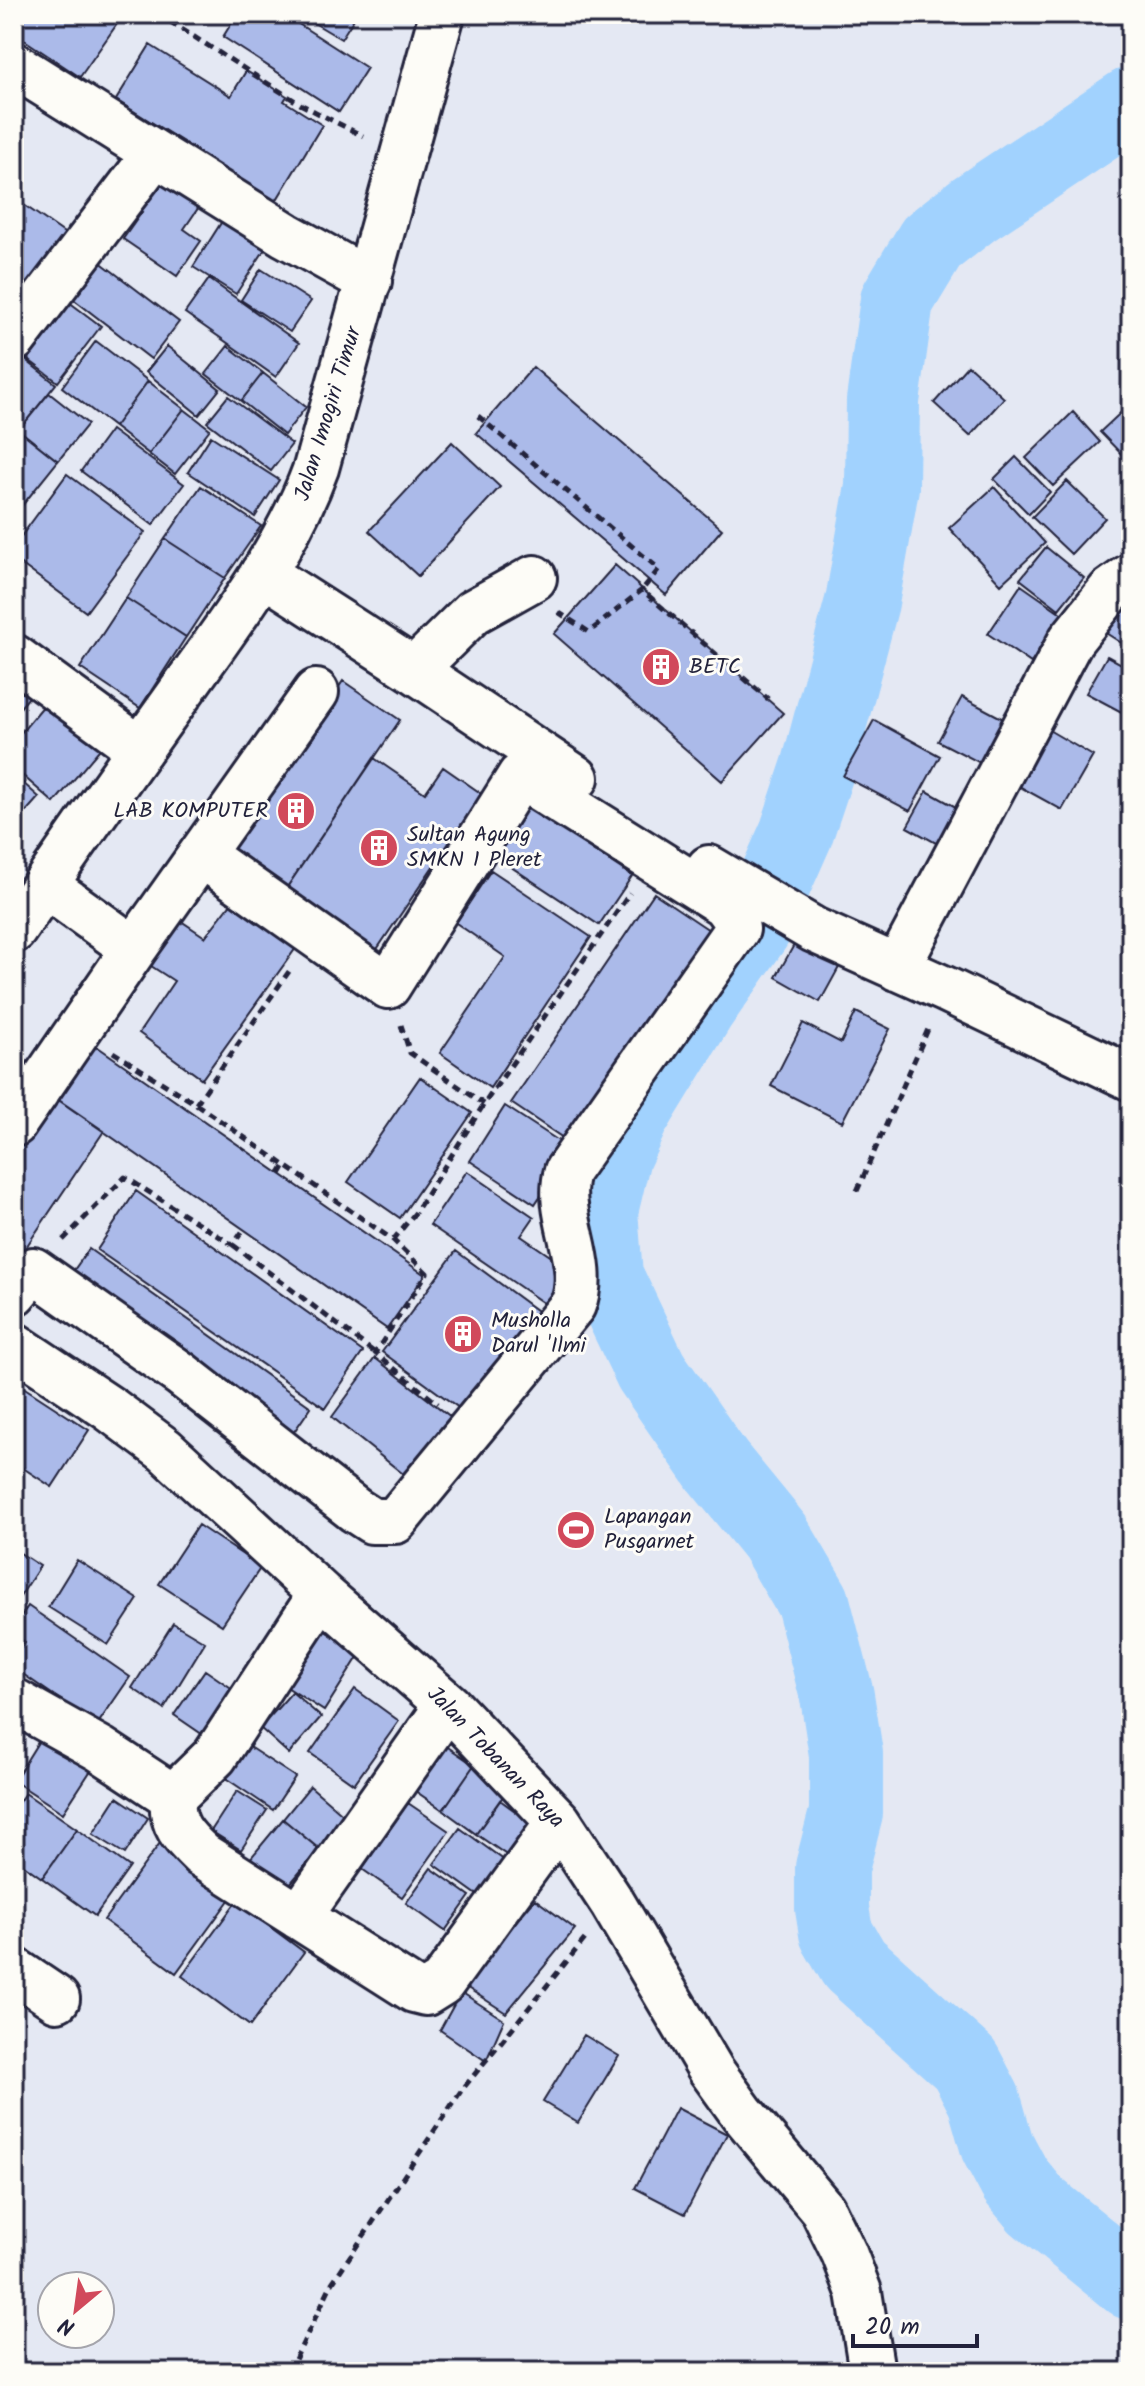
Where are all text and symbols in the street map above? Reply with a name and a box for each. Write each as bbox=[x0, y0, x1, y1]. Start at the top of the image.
street label: Jalan Imogiri Timur bbox=[286, 321, 373, 505]
building icon: BETC bbox=[640, 646, 682, 688]
place label: BETC bbox=[689, 650, 741, 685]
building icon: LAB KOMPUTER bbox=[275, 790, 317, 832]
place label: LAB KOMPUTER bbox=[113, 794, 268, 829]
place label: Sultan Agung SMKN 1 Pleret bbox=[407, 818, 542, 878]
building icon: Sultan Agung SMKN 1 Pleret bbox=[358, 827, 400, 869]
place label: Musholla Darul 'Ilmi bbox=[491, 1304, 586, 1364]
building icon: Musholla Darul 'Ilmi bbox=[442, 1313, 484, 1355]
place label: Lapangan Pusgarnet bbox=[604, 1500, 695, 1560]
sports icon: Lapangan Pusgarnet bbox=[555, 1509, 597, 1551]
street label: Jalan Tobanan Raya bbox=[418, 1679, 572, 1837]
north arrow bbox=[36, 2270, 116, 2350]
scale bar bbox=[853, 2298, 977, 2348]
text: N bbox=[53, 2307, 82, 2344]
text: 20 m bbox=[865, 2308, 920, 2347]

